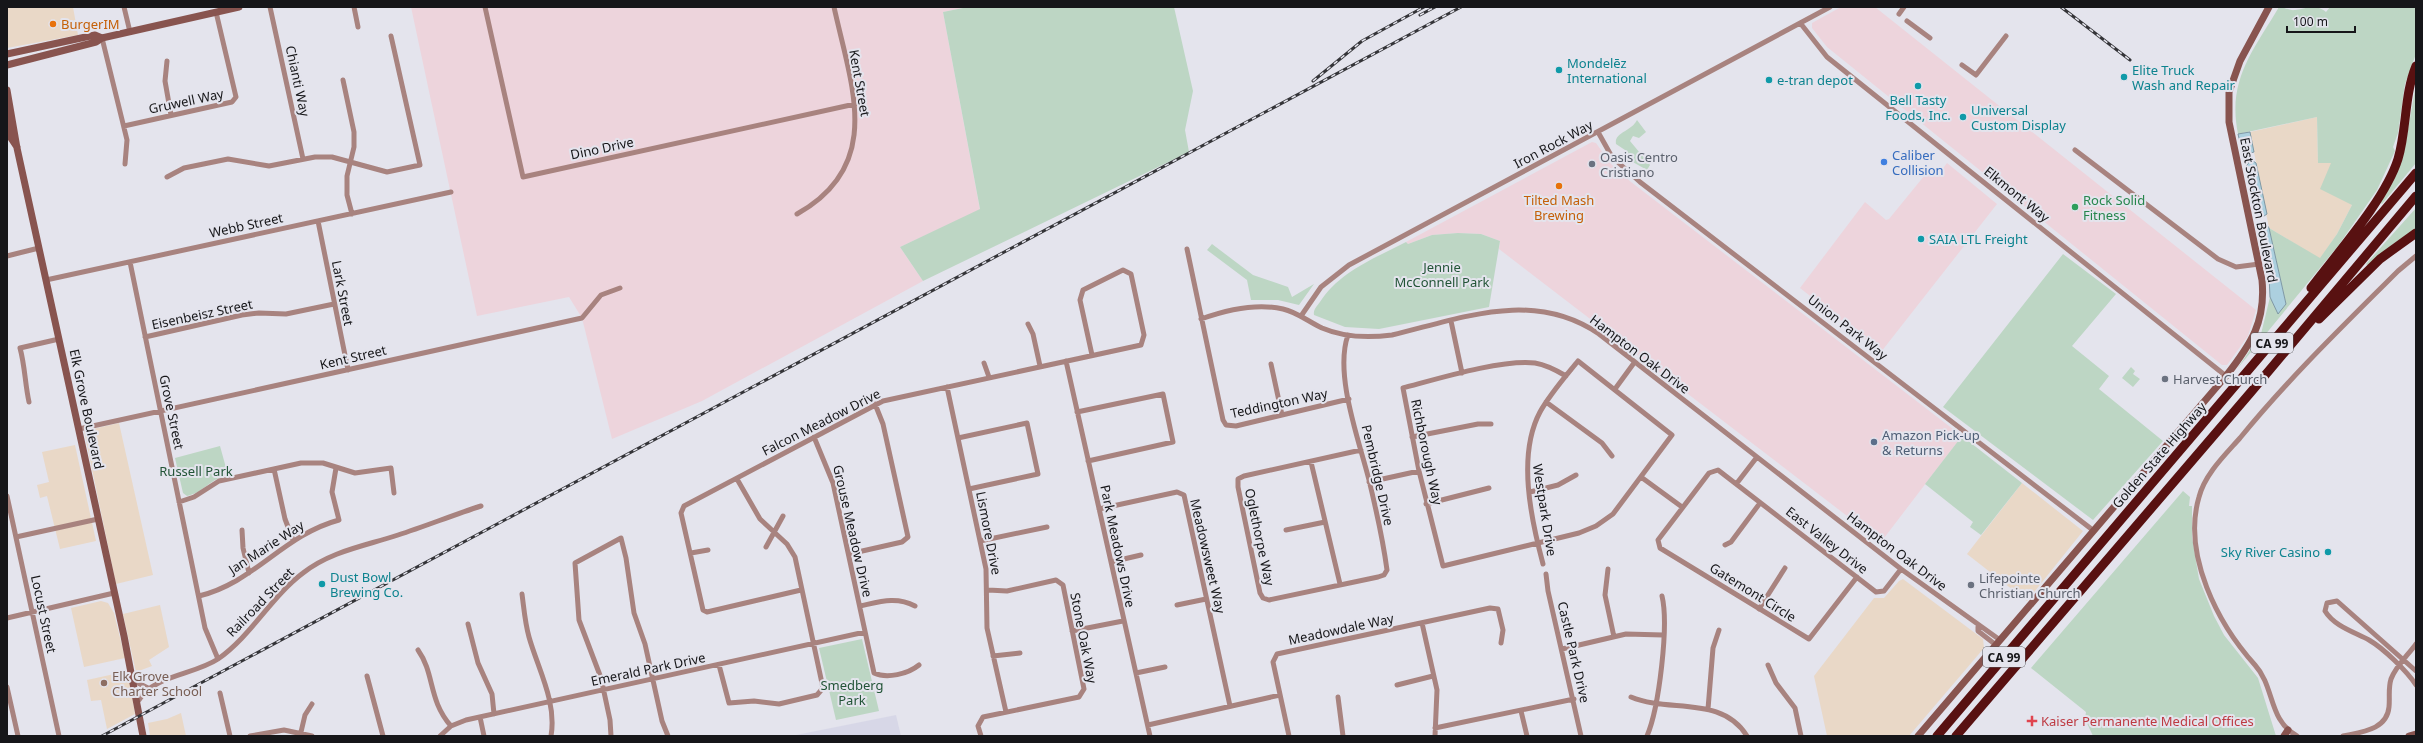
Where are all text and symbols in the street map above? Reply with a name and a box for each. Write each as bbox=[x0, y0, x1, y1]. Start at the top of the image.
scale bar bbox=[2287, 8, 2355, 34]
text: 100 m bbox=[2293, 13, 2328, 30]
place label: BurgerIM bbox=[61, 15, 120, 33]
marker: BurgerIM bbox=[48, 19, 58, 29]
street label: Chianti Way bbox=[282, 44, 314, 118]
street label: Kent Street bbox=[845, 48, 875, 118]
place label: Mondelēz International bbox=[1567, 54, 1647, 87]
place label: Elite Truck Wash and Repair bbox=[2132, 61, 2236, 94]
marker: Mondelēz International bbox=[1554, 65, 1564, 75]
place label: e-tran depot bbox=[1777, 71, 1853, 89]
marker: Elite Truck Wash and Repair bbox=[2119, 72, 2129, 82]
marker: e-tran depot bbox=[1764, 75, 1774, 85]
marker: Bell Tasty Foods, Inc. bbox=[1913, 81, 1923, 91]
street label: Gruwell Way bbox=[147, 84, 226, 118]
place label: Bell Tasty Foods, Inc. bbox=[1885, 91, 1951, 124]
place label: Universal Custom Display bbox=[1971, 101, 2066, 134]
marker: Universal Custom Display bbox=[1958, 112, 1968, 122]
street label: Iron Rock Way bbox=[1510, 115, 1596, 172]
street label: Dino Drive bbox=[569, 133, 635, 163]
street label: East Stockton Boulevard bbox=[2236, 136, 2282, 284]
place label: Caliber Collision bbox=[1892, 146, 1944, 179]
place label: Oasis Centro Cristiano bbox=[1600, 148, 1678, 181]
marker: Caliber Collision bbox=[1879, 157, 1889, 167]
marker: Oasis Centro Cristiano bbox=[1587, 159, 1597, 169]
street label: Elkmont Way bbox=[1980, 162, 2054, 226]
marker: Tilted Mash Brewing bbox=[1554, 181, 1564, 191]
place label: Tilted Mash Brewing bbox=[1524, 191, 1594, 224]
place label: Rock Solid Fitness bbox=[2083, 191, 2145, 224]
marker: Rock Solid Fitness bbox=[2070, 202, 2080, 212]
street label: Webb Street bbox=[208, 208, 285, 242]
place label: SAIA LTL Freight bbox=[1929, 230, 2028, 248]
marker: SAIA LTL Freight bbox=[1916, 234, 1926, 244]
park label: Jennie McConnell Park bbox=[1394, 258, 1490, 291]
street label: Lark Street bbox=[328, 259, 358, 327]
street label: Union Park Way bbox=[1804, 290, 1892, 364]
street label: Eisenbeisz Street bbox=[150, 294, 254, 333]
street label: Hampton Oak Drive bbox=[1586, 310, 1694, 398]
road number: CA 99 bbox=[2251, 333, 2293, 353]
street label: Kent Street bbox=[318, 341, 388, 373]
street label: Elk Grove Boulevard bbox=[65, 347, 109, 471]
place label: Harvest Church bbox=[2173, 370, 2267, 388]
street label: Grove Street bbox=[155, 373, 189, 451]
marker: Harvest Church bbox=[2160, 374, 2170, 384]
street label: Falcon Meadow Drive bbox=[759, 384, 883, 460]
street label: Teddington Way bbox=[1229, 384, 1330, 422]
street label: Richborough Way bbox=[1407, 397, 1447, 507]
street label: Golden State Highway bbox=[2108, 398, 2210, 512]
street label: Pembridge Drive bbox=[1358, 423, 1398, 527]
place label: Amazon Pick-up & Returns bbox=[1882, 426, 1980, 459]
marker: Amazon Pick-up & Returns bbox=[1869, 437, 1879, 447]
park label: Russell Park bbox=[159, 462, 233, 480]
street label: Grouse Meadow Drive bbox=[829, 463, 877, 599]
street label: Westpark Drive bbox=[1529, 463, 1561, 557]
street label: Park Meadows Drive bbox=[1096, 483, 1140, 609]
street label: Oglethorpe Way bbox=[1241, 487, 1279, 588]
street label: Lismore Drive bbox=[972, 490, 1006, 576]
street label: Meadowsweet Way bbox=[1186, 497, 1230, 615]
street label: East Valley Drive bbox=[1782, 502, 1872, 578]
street label: Hampton Oak Drive bbox=[1843, 507, 1951, 595]
street label: Jan Marie Way bbox=[223, 516, 307, 579]
place label: Sky River Casino bbox=[2221, 543, 2320, 561]
marker: Sky River Casino bbox=[2323, 547, 2333, 557]
street label: Gatemont Circle bbox=[1706, 558, 1800, 626]
street label: Railroad Street bbox=[222, 563, 298, 641]
place label: Dust Bowl Brewing Co. bbox=[330, 568, 403, 601]
place label: Lifepointe Christian Church bbox=[1979, 569, 2081, 602]
street label: Locust Street bbox=[27, 573, 61, 655]
marker: Dust Bowl Brewing Co. bbox=[317, 579, 327, 589]
marker: Lifepointe Christian Church bbox=[1966, 580, 1976, 590]
street label: Stone Oak Way bbox=[1066, 591, 1102, 685]
street label: Castle Park Drive bbox=[1554, 600, 1594, 704]
street label: Meadowdale Way bbox=[1287, 609, 1396, 649]
road number: CA 99 bbox=[1983, 647, 2025, 667]
street label: Emerald Park Drive bbox=[589, 648, 707, 690]
place label: Elk Grove Charter School bbox=[112, 667, 202, 700]
park label: Smedberg Park bbox=[820, 676, 884, 709]
marker: Elk Grove Charter School bbox=[99, 678, 109, 688]
place label: Kaiser Permanente Medical Offices bbox=[2041, 712, 2254, 730]
marker: Kaiser Permanente Medical Offices bbox=[2026, 715, 2038, 727]

